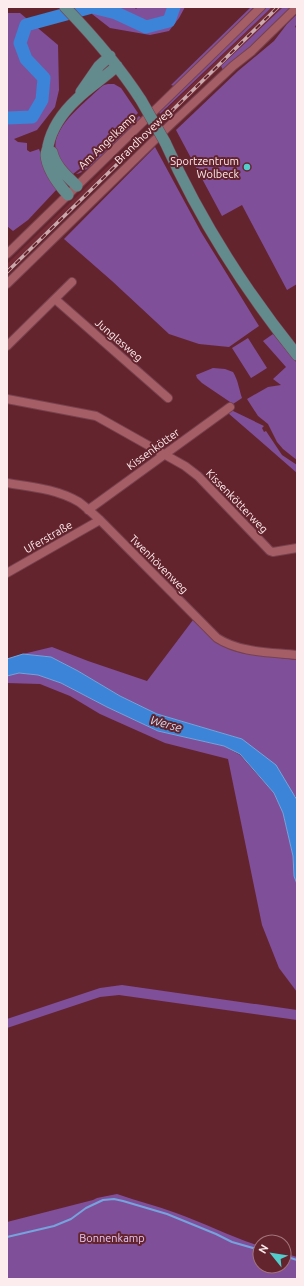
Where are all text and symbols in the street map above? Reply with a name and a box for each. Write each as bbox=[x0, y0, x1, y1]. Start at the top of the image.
street label: Brandhoveweg bbox=[112, 106, 174, 166]
street label: Am Angelkamp bbox=[76, 111, 138, 171]
place label: Sportzentrum Wolbeck bbox=[170, 155, 239, 180]
marker: Sportzentrum Wolbeck bbox=[242, 162, 252, 172]
street label: Junglasweg bbox=[93, 316, 145, 364]
street label: Kissenkötter bbox=[124, 425, 182, 472]
street label: Kissenkötterweg bbox=[204, 467, 270, 535]
street label: Uferstraße bbox=[22, 518, 74, 556]
street label: Twenhövenweg bbox=[127, 532, 191, 596]
water label: Werse bbox=[149, 713, 183, 734]
park label: Bonnenkamp bbox=[79, 1232, 145, 1244]
north arrow bbox=[252, 1234, 292, 1274]
text: N bbox=[256, 1242, 271, 1256]

